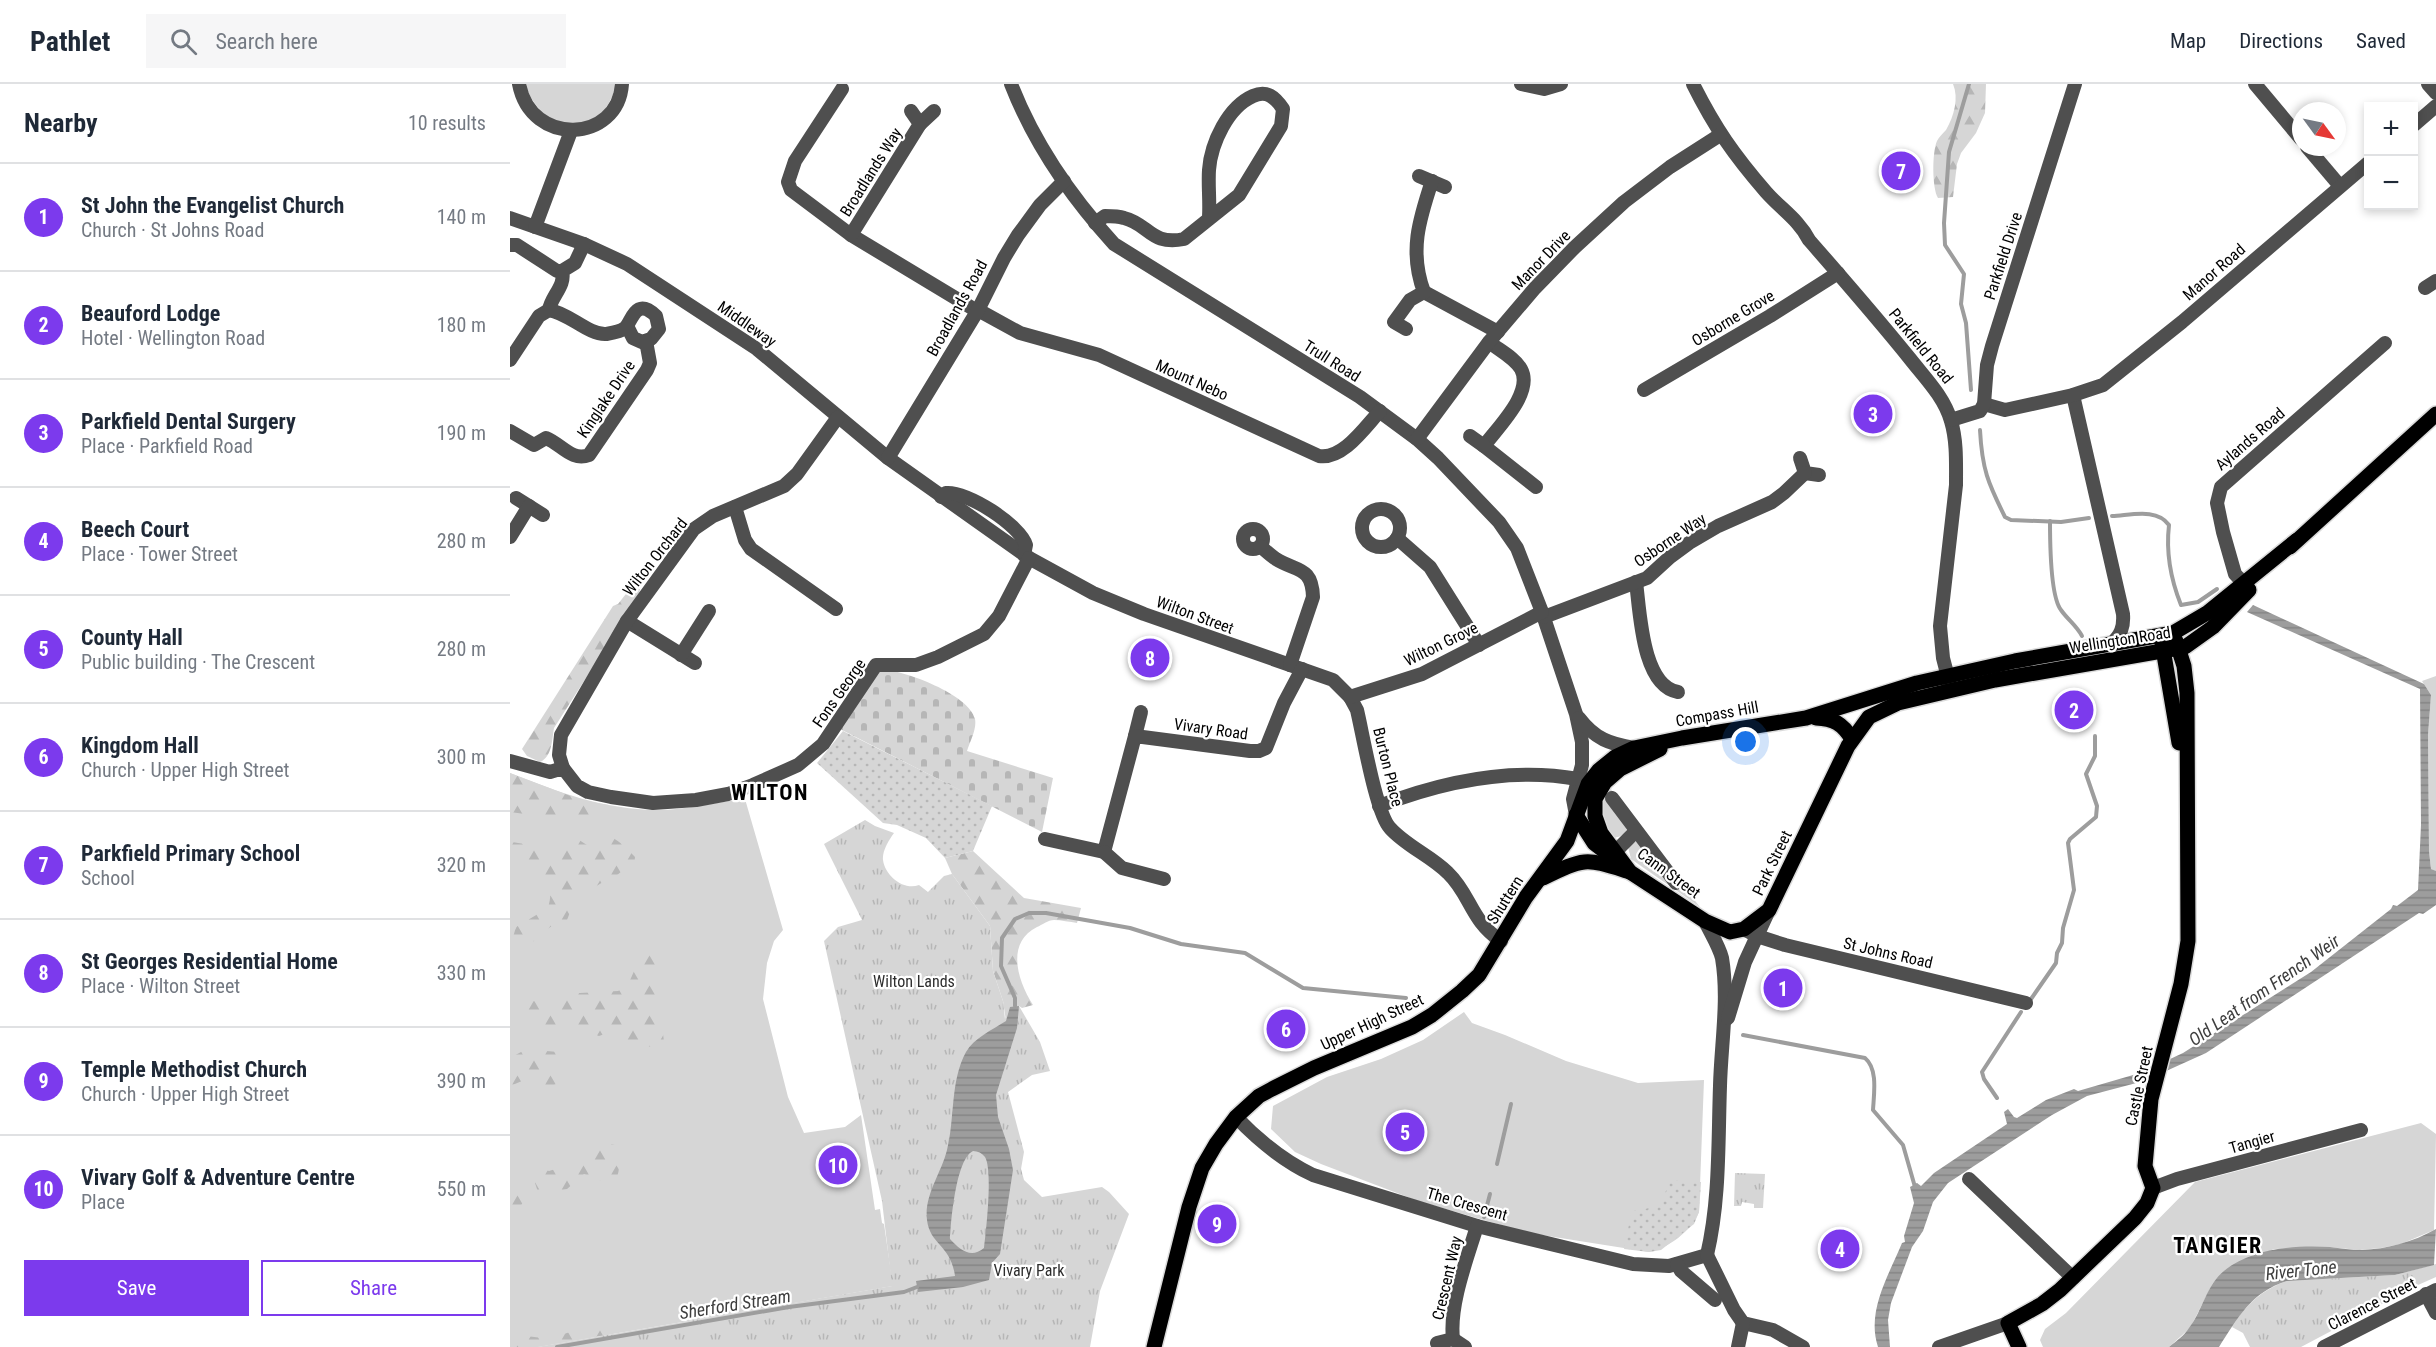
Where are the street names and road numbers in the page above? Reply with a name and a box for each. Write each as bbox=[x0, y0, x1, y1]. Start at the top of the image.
street label: Broadlands Way bbox=[836, 124, 906, 220]
street label: Parkfield Drive bbox=[1980, 210, 2026, 302]
street label: Manor Drive bbox=[1508, 226, 1574, 294]
street label: Manor Road bbox=[2179, 240, 2249, 304]
street label: Broadlands Road bbox=[923, 257, 991, 359]
street label: Osborne Grove bbox=[1688, 286, 1778, 350]
street label: Middleway bbox=[714, 297, 780, 351]
street label: Parkfield Road bbox=[1885, 305, 1957, 387]
street label: Trull Road bbox=[1300, 336, 1364, 386]
street label: Mount Nebo bbox=[1153, 356, 1231, 404]
street label: Kinglake Drive bbox=[573, 357, 639, 441]
street label: Aylands Road bbox=[2211, 404, 2289, 474]
street label: Osborne Way bbox=[1630, 509, 1710, 571]
street label: Wilton Orchard bbox=[619, 514, 691, 600]
street label: Wilton Street bbox=[1154, 592, 1237, 638]
street label: Wilton Grove bbox=[1401, 618, 1481, 670]
street label: Wellington Road bbox=[2068, 623, 2172, 657]
street label: Fons George bbox=[808, 655, 870, 731]
street label: Compass Hill bbox=[1674, 697, 1760, 731]
street label: Vivary Road bbox=[1173, 714, 1249, 744]
street label: Burton Place bbox=[1369, 725, 1407, 809]
street label: Park Street bbox=[1748, 827, 1796, 898]
street label: Cann Street bbox=[1634, 844, 1704, 902]
street label: Shuttern bbox=[1483, 872, 1527, 928]
street label: St Johns Road bbox=[1842, 934, 1934, 972]
street label: Upper High Street bbox=[1318, 990, 1427, 1054]
street label: Castle Street bbox=[2121, 1044, 2157, 1128]
street label: Tangier bbox=[2227, 1126, 2277, 1158]
street label: The Crescent bbox=[1424, 1183, 1510, 1225]
street label: Crescent Way bbox=[1428, 1234, 1466, 1322]
street label: Clarence Street bbox=[2325, 1274, 2420, 1334]

